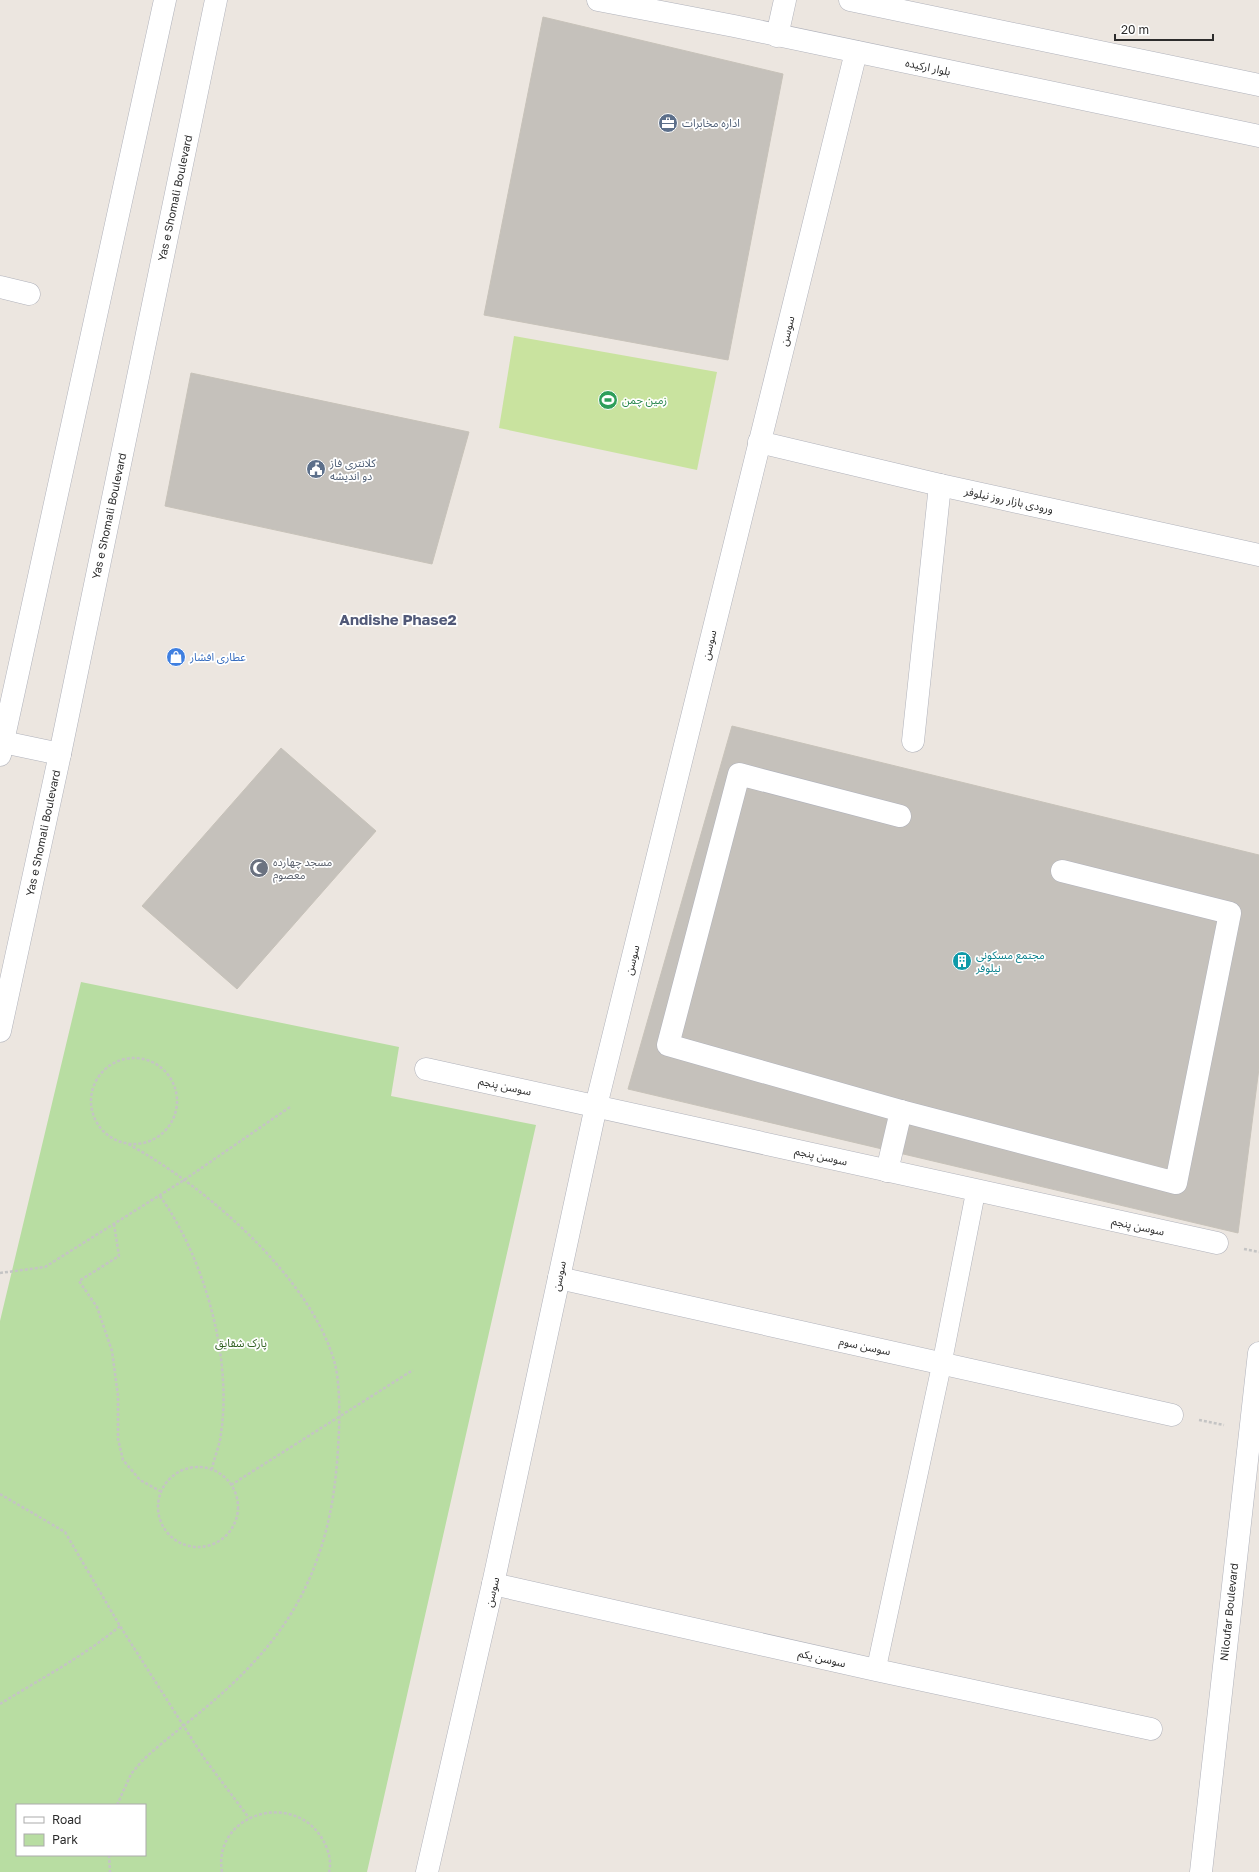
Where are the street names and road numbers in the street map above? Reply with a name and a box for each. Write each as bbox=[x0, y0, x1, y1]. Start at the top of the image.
street label: بلوار ارکیده bbox=[904, 55, 952, 79]
street label: Yas e Shomali Boulevard bbox=[155, 134, 194, 262]
street label: سوسن bbox=[777, 314, 798, 347]
street label: Yas e Shomali Boulevard bbox=[89, 452, 128, 580]
street label: ورودی بازار روز نیلوفر bbox=[962, 484, 1055, 516]
street label: سوسن bbox=[699, 628, 720, 661]
street label: Yas e Shomali Boulevard bbox=[23, 769, 62, 897]
street label: سوسن bbox=[622, 943, 643, 976]
street label: سوسن پنجم bbox=[477, 1074, 533, 1100]
street label: سوسن پنجم bbox=[793, 1144, 849, 1170]
street label: سوسن پنجم bbox=[1110, 1214, 1166, 1240]
street label: سوسن bbox=[549, 1259, 569, 1292]
street label: سوسن سوم bbox=[838, 1334, 892, 1359]
street label: Niloufar Boulevard bbox=[1217, 1562, 1240, 1661]
street label: سوسن bbox=[482, 1575, 502, 1608]
street label: سوسن یکم bbox=[796, 1646, 847, 1672]

